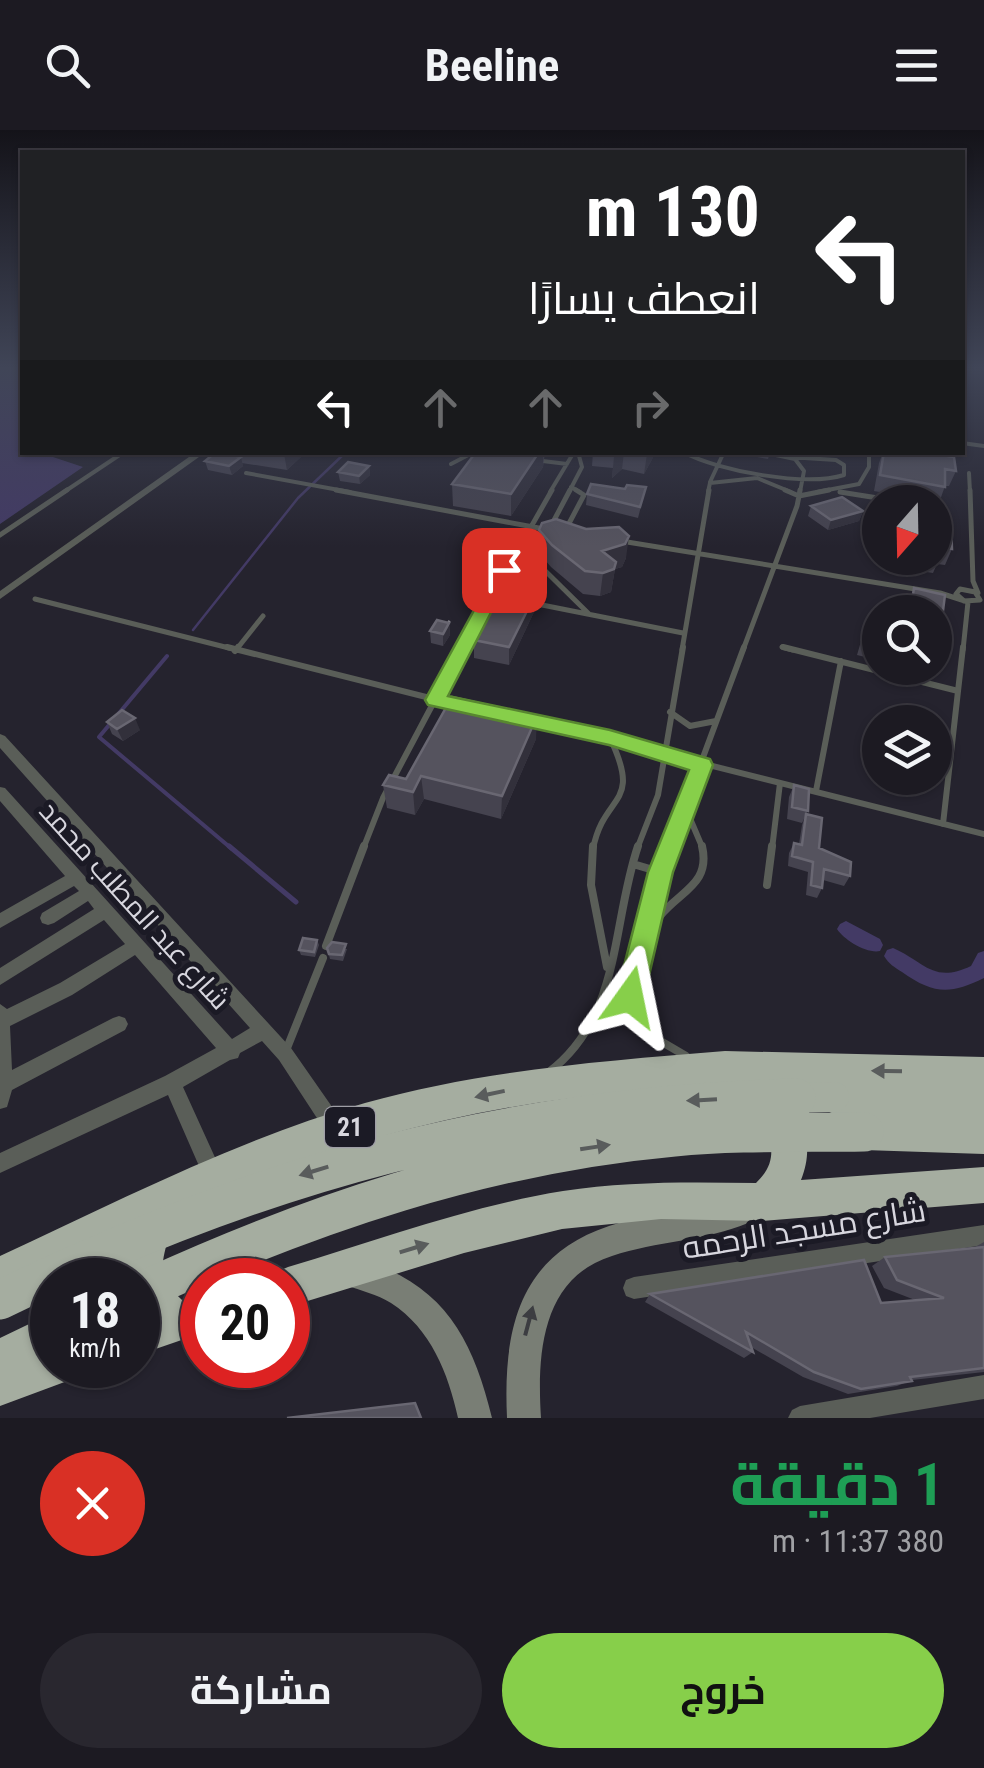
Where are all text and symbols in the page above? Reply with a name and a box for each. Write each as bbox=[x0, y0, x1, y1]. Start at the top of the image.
icon: search bbox=[40, 38, 95, 93]
icon: menu bbox=[889, 38, 944, 93]
text: Beeline bbox=[425, 39, 559, 92]
text: 130 m bbox=[586, 171, 760, 253]
icon: left bbox=[795, 190, 925, 320]
text: انعطف يسارًا bbox=[528, 272, 760, 325]
icon: left bbox=[308, 380, 363, 435]
icon: ahead bbox=[413, 380, 468, 435]
icon: ahead bbox=[518, 380, 573, 435]
icon: right bbox=[623, 380, 678, 435]
north arrow bbox=[862, 485, 952, 575]
map controls bbox=[862, 485, 952, 795]
pin bbox=[462, 528, 547, 613]
icon: arrive bbox=[477, 543, 532, 598]
button: search bbox=[862, 595, 952, 685]
button: layers bbox=[862, 705, 952, 795]
street label: شارع عبد المطلب محمد bbox=[31, 794, 237, 1018]
position arrow bbox=[578, 945, 682, 1049]
one-way arrow bbox=[870, 1062, 902, 1078]
one-way arrow bbox=[474, 1086, 505, 1102]
one-way arrow bbox=[685, 1092, 717, 1108]
road number: 21 bbox=[325, 1107, 375, 1147]
one-way arrow bbox=[580, 1139, 612, 1154]
one-way arrow bbox=[298, 1164, 329, 1179]
street label: شارع مسجد الرحمه bbox=[680, 1191, 929, 1270]
one-way arrow bbox=[400, 1240, 430, 1255]
speed limit sign: 20 bbox=[180, 1258, 310, 1388]
text: 18 bbox=[70, 1282, 120, 1340]
one-way arrow bbox=[522, 1306, 538, 1337]
text: km/h bbox=[69, 1334, 121, 1363]
text: 1 دقيقة bbox=[730, 1449, 944, 1520]
button: close bbox=[40, 1451, 145, 1556]
text: 380 m · 11:37 bbox=[772, 1522, 944, 1560]
button: مشاركة bbox=[40, 1633, 482, 1748]
button: خروج bbox=[502, 1633, 944, 1748]

